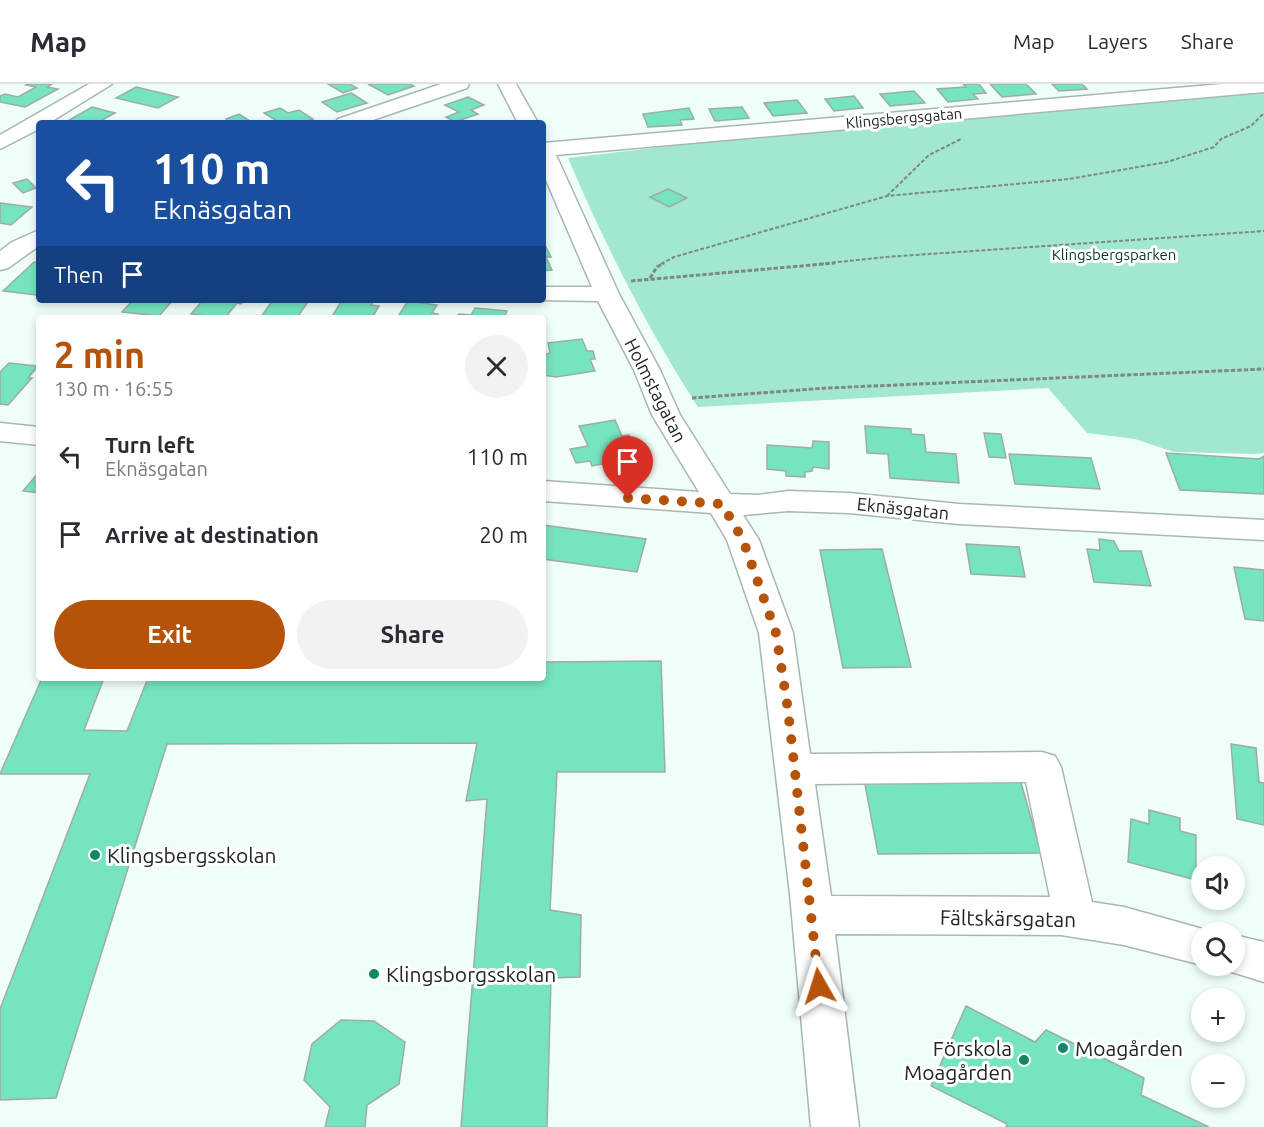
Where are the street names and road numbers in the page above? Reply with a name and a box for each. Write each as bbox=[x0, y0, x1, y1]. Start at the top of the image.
street label: Klingsbergsgatan bbox=[845, 104, 963, 132]
street label: Holmstagatan bbox=[621, 335, 691, 445]
street label: Eknäsgatan bbox=[856, 493, 950, 523]
street label: Fältskärsgatan bbox=[940, 905, 1076, 931]

